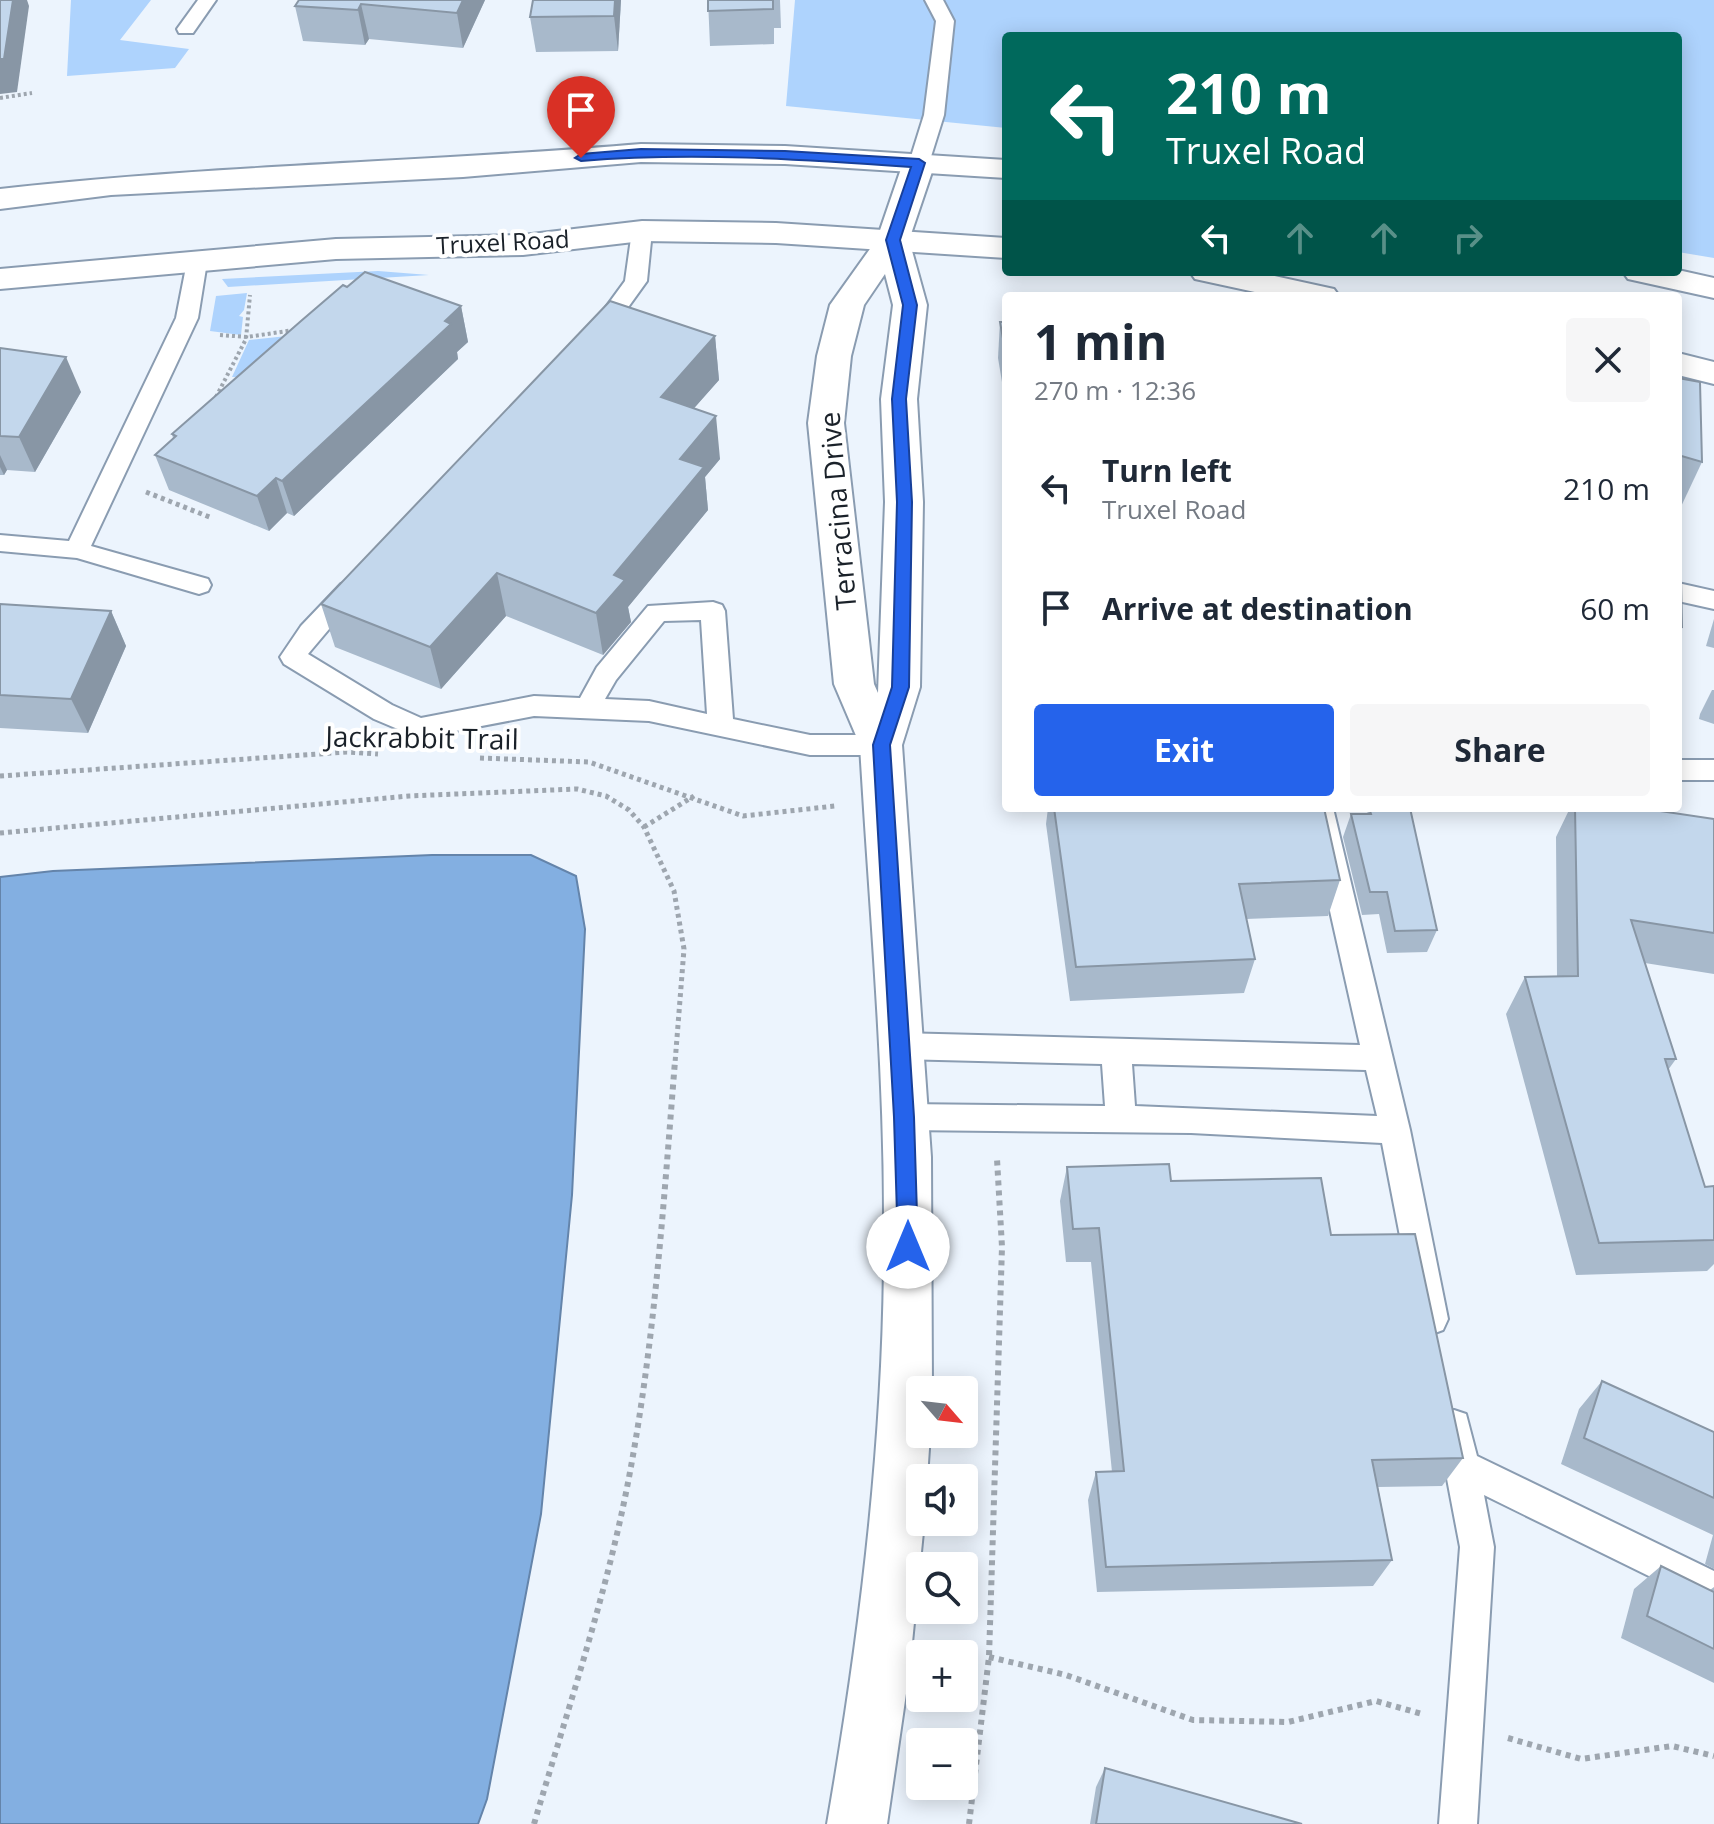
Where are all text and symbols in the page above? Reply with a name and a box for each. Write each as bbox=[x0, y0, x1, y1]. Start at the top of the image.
text: 210 m bbox=[1166, 54, 1332, 130]
icon: left bbox=[1034, 64, 1138, 168]
pin bbox=[547, 76, 615, 158]
icon: arrive bbox=[559, 88, 603, 132]
text: Truxel Road bbox=[1166, 126, 1366, 175]
icon: left bbox=[1194, 216, 1238, 260]
icon: ahead bbox=[1278, 216, 1322, 260]
icon: ahead bbox=[1362, 216, 1406, 260]
icon: right bbox=[1446, 216, 1490, 260]
street label: Truxel Road bbox=[435, 222, 570, 261]
text: 1 min bbox=[1034, 309, 1167, 374]
button: close bbox=[1566, 318, 1650, 402]
text: 270 m · 12:36 bbox=[1034, 372, 1196, 408]
street label: Terracina Drive bbox=[809, 410, 865, 612]
text: Turn left bbox=[1102, 450, 1232, 491]
icon: left bbox=[1034, 466, 1078, 510]
text: 210 m bbox=[1563, 468, 1650, 509]
text: Truxel Road bbox=[1102, 491, 1246, 527]
icon: arrive bbox=[1034, 586, 1078, 630]
text: Arrive at destination bbox=[1102, 588, 1413, 629]
text: 60 m bbox=[1580, 588, 1650, 629]
button: Exit bbox=[1034, 704, 1334, 796]
button: Share bbox=[1350, 704, 1650, 796]
street label: Jackrabbit Trail bbox=[322, 716, 519, 758]
position arrow bbox=[866, 1205, 950, 1289]
north arrow bbox=[906, 1376, 978, 1448]
map controls bbox=[906, 1376, 978, 1800]
button: sound bbox=[906, 1464, 978, 1536]
button: search bbox=[906, 1552, 978, 1624]
button: + bbox=[906, 1640, 978, 1712]
button: − bbox=[906, 1728, 978, 1800]

